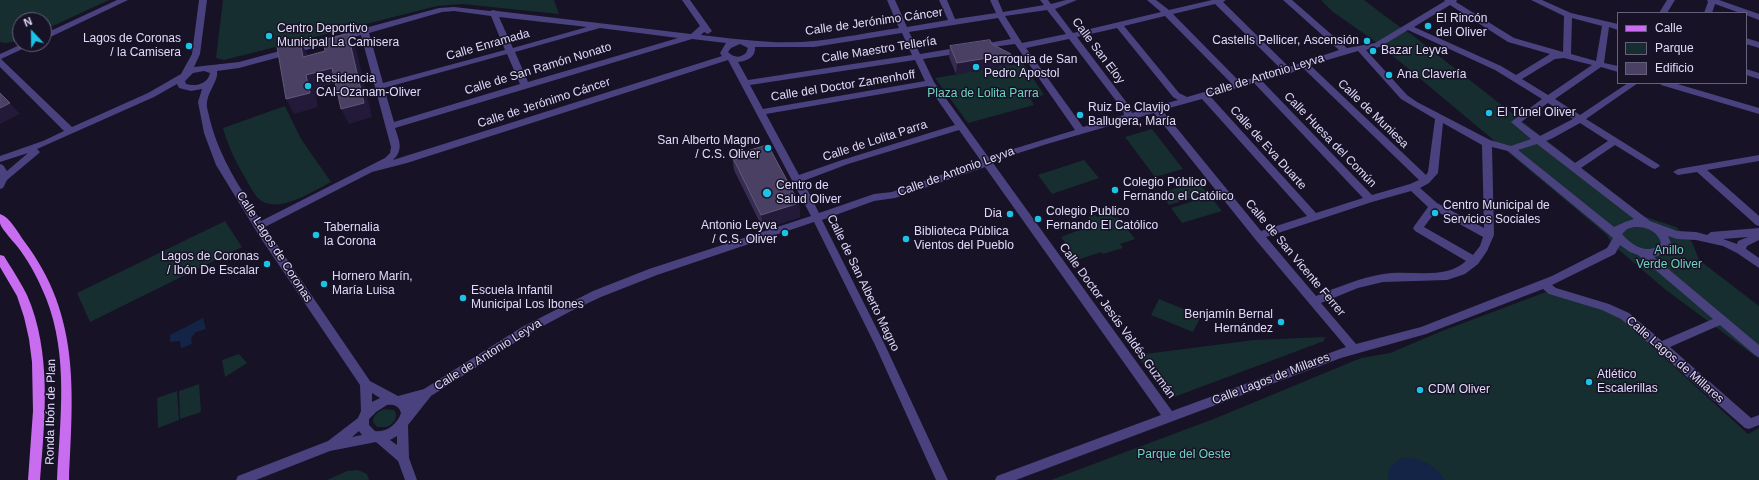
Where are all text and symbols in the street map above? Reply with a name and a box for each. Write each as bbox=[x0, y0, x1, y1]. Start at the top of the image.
street label: Calle de Jerónimo Cáncer bbox=[804, 5, 944, 39]
north arrow bbox=[12, 12, 52, 52]
place label: El Rincón del Oliver bbox=[1436, 12, 1487, 40]
legend bbox=[1617, 12, 1747, 84]
text: N bbox=[22, 15, 34, 29]
street label: Calle San Eloy bbox=[1069, 15, 1127, 87]
marker: El Rincón del Oliver bbox=[1423, 21, 1433, 31]
text: Calle bbox=[1655, 21, 1682, 35]
place label: Centro Deportivo Municipal La Camisera bbox=[277, 22, 399, 50]
street label: Calle Enramada bbox=[445, 26, 531, 64]
marker: Centro Deportivo Municipal La Camisera bbox=[264, 31, 274, 41]
place label: Lagos de Coronas / la Camisera bbox=[83, 32, 181, 60]
street label: Calle Maestro Tellería bbox=[821, 34, 937, 66]
place label: Castells Pellicer, Ascensión bbox=[1212, 34, 1359, 48]
marker: Castells Pellicer, Ascensión bbox=[1362, 36, 1372, 46]
street label: Calle de San Ramón Nonato bbox=[463, 40, 613, 98]
marker: Lagos de Coronas / la Camisera bbox=[184, 41, 194, 51]
text: Parque bbox=[1655, 41, 1694, 55]
place label: Bazar Leyva bbox=[1381, 44, 1448, 58]
marker: Bazar Leyva bbox=[1368, 46, 1378, 56]
street label: Calle de Antonio Leyva bbox=[1204, 51, 1326, 101]
place label: Parroquia de San Pedro Apostol bbox=[984, 53, 1077, 81]
text: Edificio bbox=[1655, 61, 1694, 75]
marker: Parroquia de San Pedro Apostol bbox=[971, 62, 981, 72]
street label: Calle del Doctor Zamenhoff bbox=[770, 67, 916, 105]
place label: Ana Clavería bbox=[1397, 68, 1466, 82]
marker: Ana Clavería bbox=[1384, 70, 1394, 80]
place label: Residencia CAI-Ozanam-Oliver bbox=[316, 72, 421, 100]
street label: Calle de Jerónimo Cáncer bbox=[476, 75, 612, 131]
street label: Calle de Muniesa bbox=[1335, 77, 1411, 151]
marker: Residencia CAI-Ozanam-Oliver bbox=[303, 81, 313, 91]
park label: Plaza de Lolita Parra bbox=[927, 87, 1039, 101]
street label: Calle Huesa del Común bbox=[1281, 89, 1379, 191]
place label: Ruiz De Clavijo Ballugera, María bbox=[1088, 101, 1176, 129]
street label: Calle de Eva Duarte bbox=[1227, 103, 1309, 193]
place label: El Túnel Oliver bbox=[1497, 106, 1576, 120]
marker: El Túnel Oliver bbox=[1484, 108, 1494, 118]
marker: Ruiz De Clavijo Ballugera, María bbox=[1075, 110, 1085, 120]
street label: Calle de Lolita Parra bbox=[821, 117, 929, 165]
place label: San Alberto Magno / C.S. Oliver bbox=[657, 134, 760, 162]
marker: San Alberto Magno / C.S. Oliver bbox=[763, 143, 773, 153]
street label: Calle de Antonio Leyva bbox=[896, 144, 1016, 200]
place label: Colegio Público Fernando el Católico bbox=[1123, 176, 1234, 204]
place label: Centro de Salud Oliver bbox=[776, 179, 841, 207]
marker: Colegio Público Fernando el Católico bbox=[1110, 185, 1120, 195]
marker: Centro de Salud Oliver bbox=[761, 187, 773, 199]
street label: Calle Lagos de Coronas bbox=[233, 189, 315, 305]
street label: Calle de San Vicente Ferrer bbox=[1242, 197, 1348, 319]
place label: Centro Municipal de Servicios Sociales bbox=[1443, 199, 1550, 227]
place label: Colegio Publico Fernando El Católico bbox=[1046, 205, 1158, 233]
place label: Dia bbox=[984, 207, 1002, 221]
marker: Centro Municipal de Servicios Sociales bbox=[1430, 208, 1440, 218]
marker: Dia bbox=[1005, 209, 1015, 219]
street label: Calle de San Alberto Magno bbox=[824, 212, 902, 354]
marker: Colegio Publico Fernando El Católico bbox=[1033, 214, 1043, 224]
place label: Antonio Leyva / C.S. Oliver bbox=[701, 219, 777, 247]
place label: Tabernalia la Corona bbox=[324, 221, 379, 249]
place label: Biblioteca Pública Vientos del Pueblo bbox=[914, 225, 1014, 253]
marker: Antonio Leyva / C.S. Oliver bbox=[780, 228, 790, 238]
marker: Tabernalia la Corona bbox=[311, 230, 321, 240]
marker: Biblioteca Pública Vientos del Pueblo bbox=[901, 234, 911, 244]
street label: Calle Doctor Jesús Valdés Guzmán bbox=[1056, 241, 1178, 401]
park label: Anillo Verde Oliver bbox=[1636, 244, 1702, 272]
place label: Lagos de Coronas / Ibón De Escalar bbox=[161, 250, 259, 278]
marker: Lagos de Coronas / Ibón De Escalar bbox=[262, 259, 272, 269]
place label: Hornero Marín, María Luisa bbox=[332, 270, 413, 298]
marker: Hornero Marín, María Luisa bbox=[319, 279, 329, 289]
place label: Escuela Infantil Municipal Los Ibones bbox=[471, 284, 584, 312]
marker: Escuela Infantil Municipal Los Ibones bbox=[458, 293, 468, 303]
place label: Benjamín Bernal Hernández bbox=[1184, 308, 1273, 336]
street label: Calle Lagos de Millares bbox=[1623, 314, 1727, 406]
street label: Calle de Antonio Leyva bbox=[432, 316, 544, 394]
marker: Benjamín Bernal Hernández bbox=[1276, 317, 1286, 327]
street label: Calle Lagos de Millares bbox=[1210, 350, 1332, 408]
street label: Ronda Ibón de Plan bbox=[43, 359, 59, 465]
place label: Atlético Escalerillas bbox=[1597, 368, 1658, 396]
marker: Atlético Escalerillas bbox=[1584, 377, 1594, 387]
place label: CDM Oliver bbox=[1428, 383, 1490, 397]
marker: CDM Oliver bbox=[1415, 385, 1425, 395]
park label: Parque del Oeste bbox=[1137, 448, 1231, 462]

